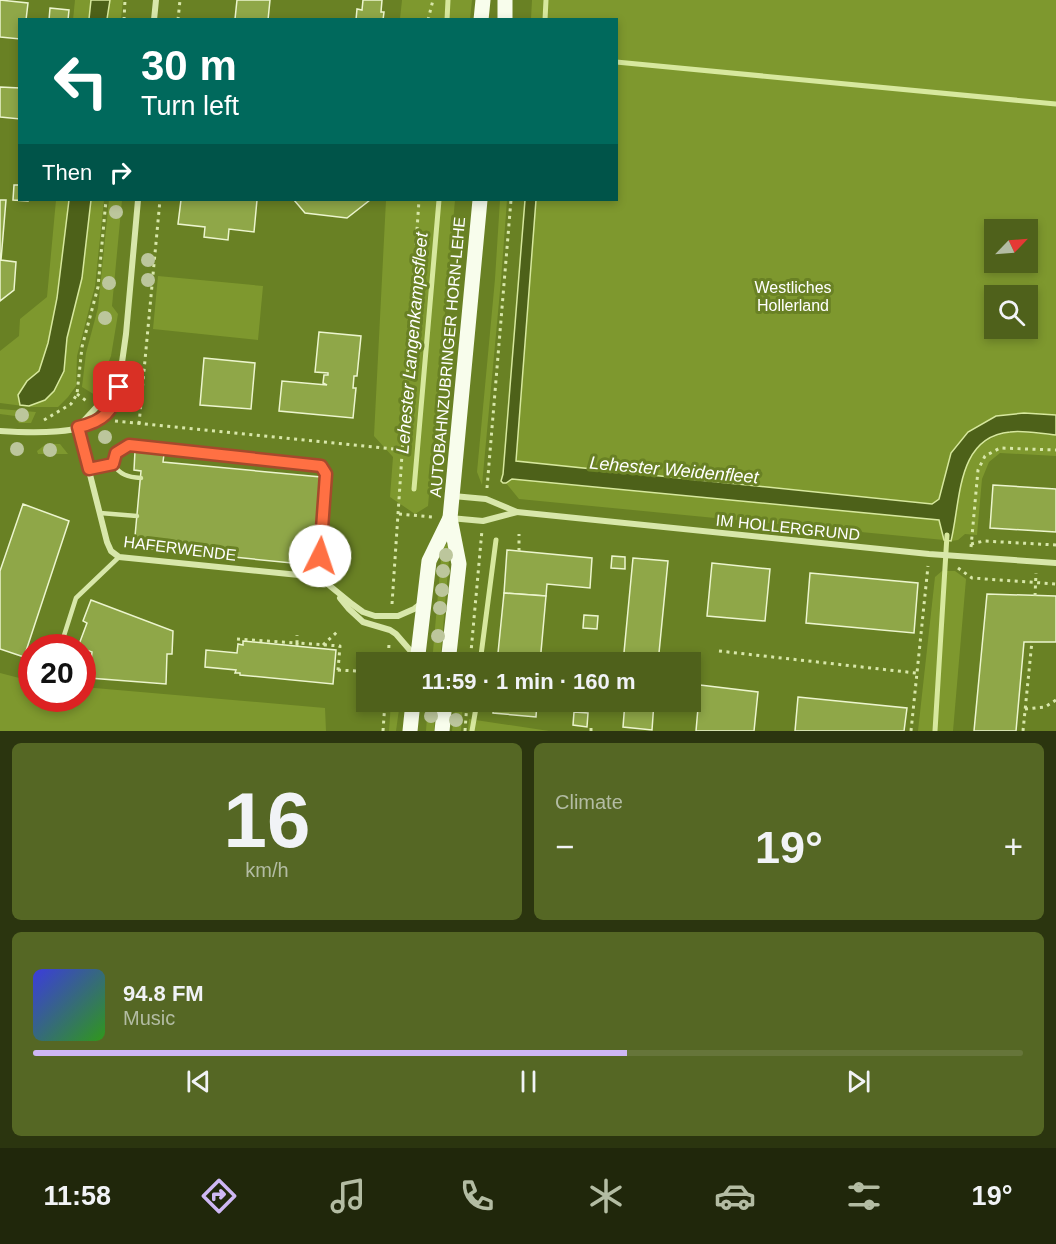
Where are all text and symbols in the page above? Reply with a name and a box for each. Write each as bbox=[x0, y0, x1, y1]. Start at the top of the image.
icon: left bbox=[42, 42, 120, 120]
text: 30 m bbox=[141, 42, 237, 89]
text: Turn left bbox=[141, 91, 239, 121]
icon: right bbox=[104, 156, 137, 189]
text: Then bbox=[42, 160, 92, 185]
street label: AUTOBAHNZUBRINGER HORN-LEHE bbox=[427, 216, 468, 498]
north arrow bbox=[984, 219, 1038, 273]
map controls bbox=[984, 219, 1038, 339]
water label: Lehester Langenkampsfleet bbox=[392, 230, 432, 455]
park label: Westliches Hollerland bbox=[754, 279, 832, 314]
button: search bbox=[984, 285, 1038, 339]
pin bbox=[93, 361, 144, 412]
icon: arrive bbox=[102, 370, 135, 403]
water label: Lehester Weidenfleet bbox=[589, 453, 760, 487]
street label: IM HOLLERGRUND bbox=[715, 511, 861, 544]
position arrow bbox=[288, 524, 352, 588]
street label: HAFERWENDE bbox=[123, 533, 237, 564]
speed limit sign: 20 bbox=[18, 634, 96, 712]
text: 11:59 · 1 min · 160 m bbox=[422, 669, 636, 694]
text: 16 bbox=[224, 776, 310, 864]
text: Climate bbox=[555, 791, 623, 813]
text: 19° bbox=[755, 822, 823, 873]
text: − bbox=[555, 828, 574, 865]
text: + bbox=[1004, 828, 1023, 865]
text: km/h bbox=[245, 859, 289, 881]
text: 94.8 FM bbox=[123, 981, 204, 1006]
text: Music bbox=[123, 1007, 175, 1029]
icon: previous bbox=[182, 1065, 215, 1098]
icon: pause bbox=[512, 1065, 545, 1098]
icon: next bbox=[842, 1065, 875, 1098]
icon: directions bbox=[198, 1175, 240, 1217]
icon: music bbox=[327, 1175, 369, 1217]
icon: phone bbox=[456, 1175, 498, 1217]
icon: climate bbox=[585, 1175, 627, 1217]
icon: car bbox=[714, 1175, 756, 1217]
icon: filters bbox=[843, 1175, 885, 1217]
text: 11:58 bbox=[43, 1181, 111, 1211]
text: 19° bbox=[972, 1181, 1012, 1211]

